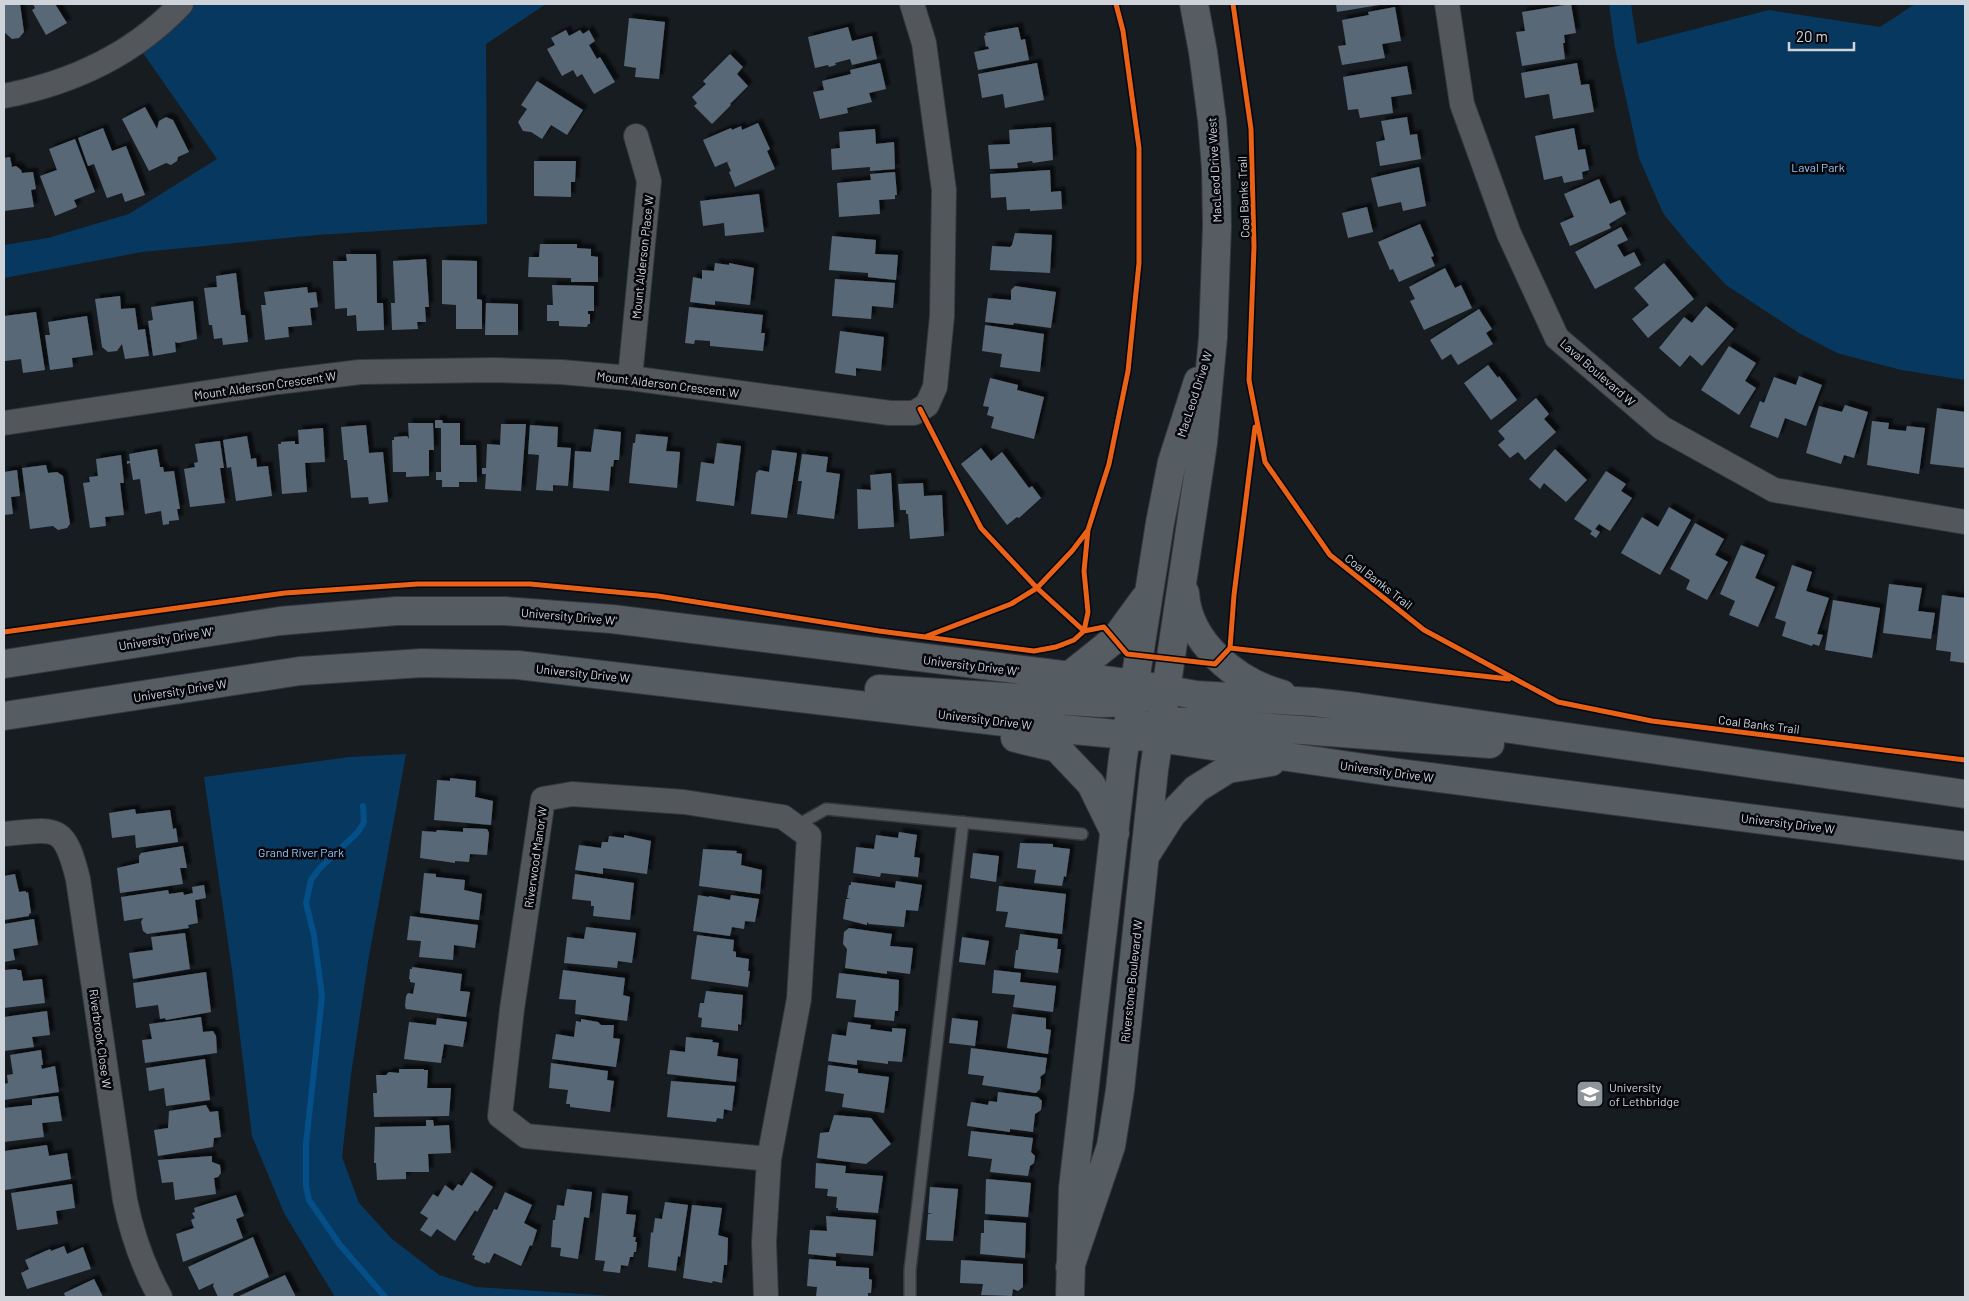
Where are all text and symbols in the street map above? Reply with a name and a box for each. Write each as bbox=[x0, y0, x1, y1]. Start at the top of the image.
scale bar bbox=[1789, 20, 1854, 52]
text: 20 m bbox=[1796, 27, 1828, 45]
street label: MacLeod Drive West bbox=[1204, 117, 1224, 223]
street label: Coal Banks Trail bbox=[1235, 156, 1251, 238]
park label: Laval Park bbox=[1791, 160, 1845, 174]
street label: Mount Alderson Place W bbox=[629, 194, 656, 320]
street label: Laval Boulevard W bbox=[1558, 336, 1639, 409]
street label: MacLeod Drive W bbox=[1174, 349, 1215, 439]
street label: Mount Alderson Crescent W bbox=[193, 368, 337, 402]
street label: Mount Alderson Crescent W bbox=[596, 368, 740, 400]
street label: Coal Banks Trail bbox=[1342, 550, 1416, 612]
street label: University Drive W' bbox=[521, 605, 618, 627]
street label: University Drive W' bbox=[118, 624, 215, 652]
street label: University Drive W' bbox=[923, 652, 1020, 678]
street label: University Drive W bbox=[535, 661, 631, 685]
street label: University Drive W bbox=[132, 676, 228, 704]
street label: University Drive W bbox=[937, 706, 1033, 732]
street label: Coal Banks Trail bbox=[1718, 712, 1800, 736]
street label: University Drive W bbox=[1339, 758, 1435, 785]
street label: Riverwood Manor W bbox=[521, 805, 549, 909]
street label: University Drive W bbox=[1740, 810, 1836, 836]
park label: Grand River Park bbox=[258, 845, 344, 859]
street label: Riverstone Boulevard W bbox=[1118, 919, 1144, 1043]
street label: Riverbrook Close W bbox=[87, 988, 115, 1090]
school or university icon: University of Lethbridge bbox=[1575, 1079, 1605, 1109]
place label: University of Lethbridge bbox=[1609, 1080, 1679, 1108]

